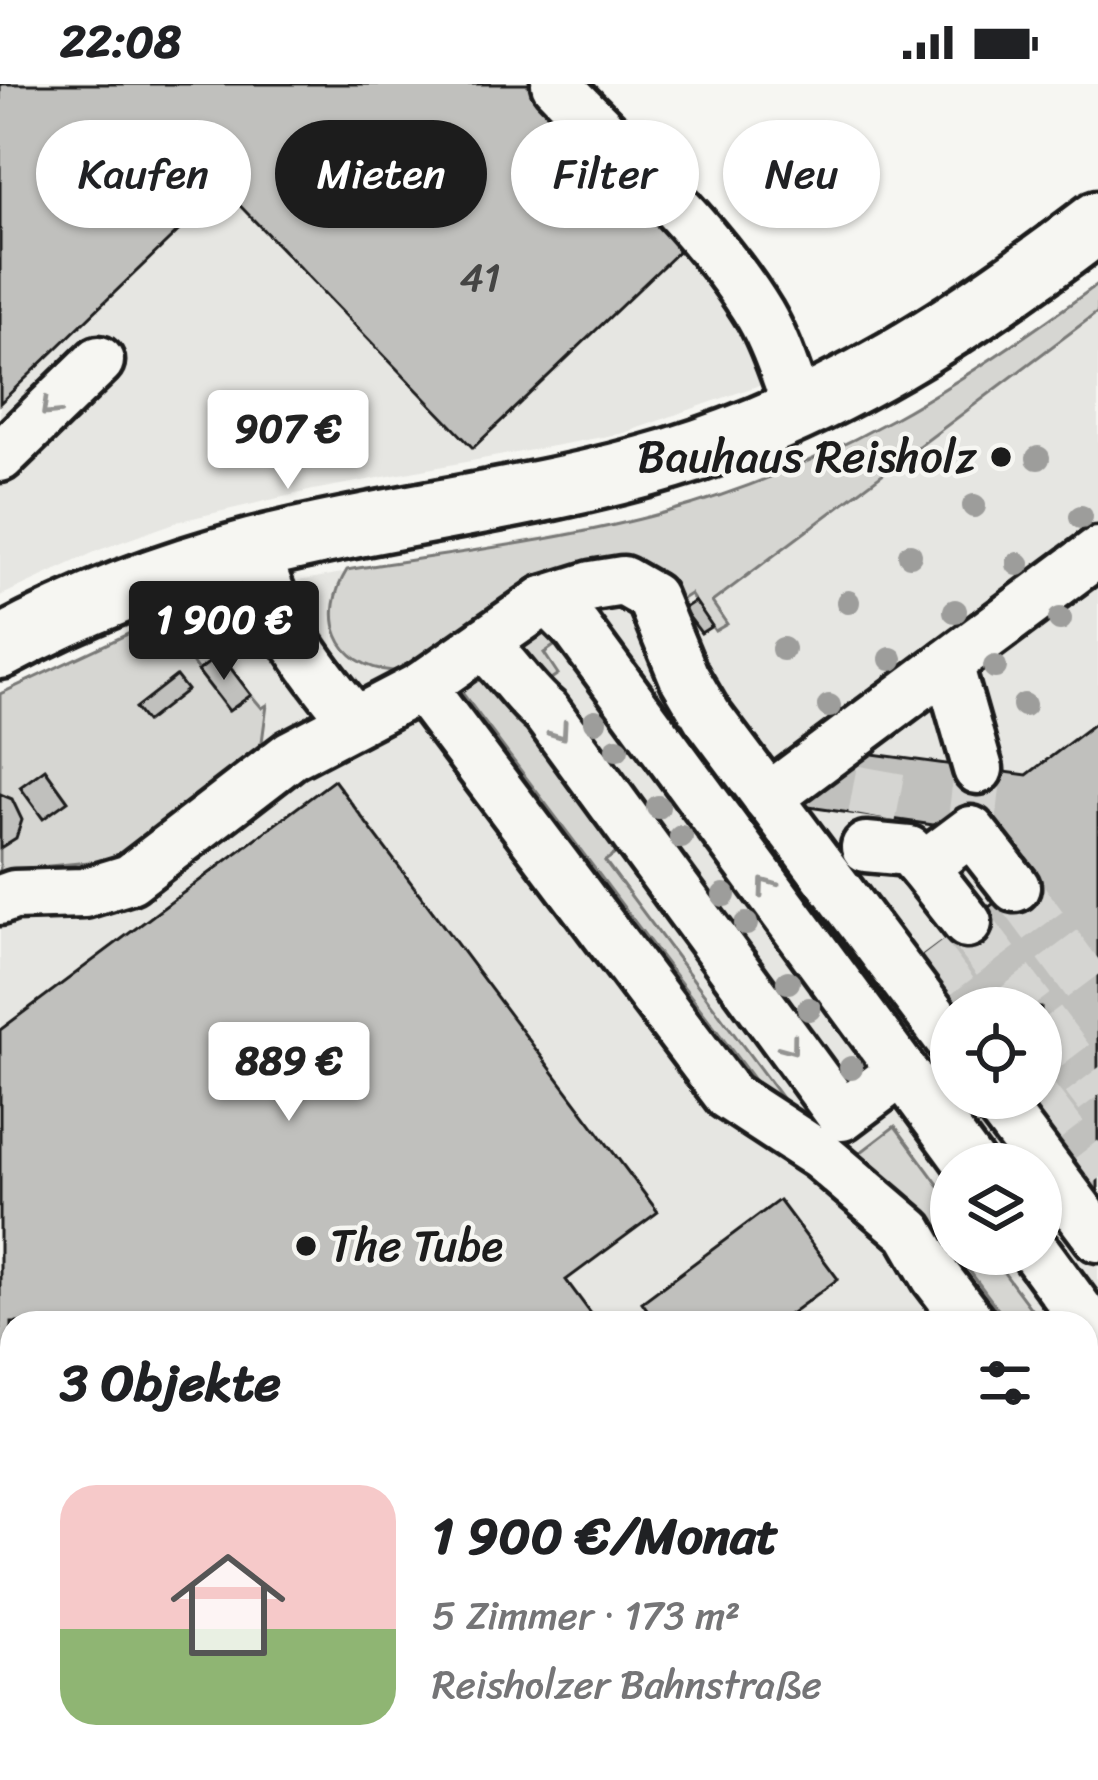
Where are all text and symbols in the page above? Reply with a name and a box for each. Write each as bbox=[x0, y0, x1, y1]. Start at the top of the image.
text: 22:08 bbox=[60, 2, 181, 82]
chip: Kaufen bbox=[36, 120, 251, 228]
chip: Mieten bbox=[275, 120, 487, 228]
chip: Filter bbox=[511, 120, 699, 228]
chip: Neu bbox=[723, 120, 880, 228]
house number: 41 bbox=[459, 243, 501, 312]
pin: 907 € bbox=[204, 390, 372, 492]
one-way arrow bbox=[41, 394, 63, 416]
text: 907 € bbox=[235, 394, 341, 463]
place label: Bauhaus Reisholz bbox=[637, 417, 978, 497]
marker: Bauhaus Reisholz bbox=[988, 444, 1014, 470]
pin: 1 900 € bbox=[113, 581, 335, 683]
text: 1 900 € bbox=[156, 585, 292, 654]
one-way arrow bbox=[546, 719, 568, 741]
one-way arrow bbox=[758, 877, 780, 899]
map controls bbox=[930, 987, 1062, 1275]
button: locate bbox=[930, 987, 1062, 1119]
pin: 889 € bbox=[205, 1022, 373, 1124]
text: 889 € bbox=[235, 1026, 343, 1095]
one-way arrow bbox=[776, 1033, 798, 1055]
button: layers bbox=[930, 1143, 1062, 1275]
place label: The Tube bbox=[330, 1206, 503, 1286]
marker: The Tube bbox=[293, 1233, 319, 1259]
text: 3 Objekte bbox=[60, 1338, 281, 1428]
icon: filters bbox=[972, 1350, 1038, 1416]
text: 1 900 €/Monat bbox=[432, 1491, 778, 1581]
icon: home bbox=[156, 1533, 300, 1677]
text: 5 Zimmer · 173 m² bbox=[432, 1581, 740, 1650]
text: Reisholzer Bahnstraße bbox=[432, 1650, 822, 1719]

